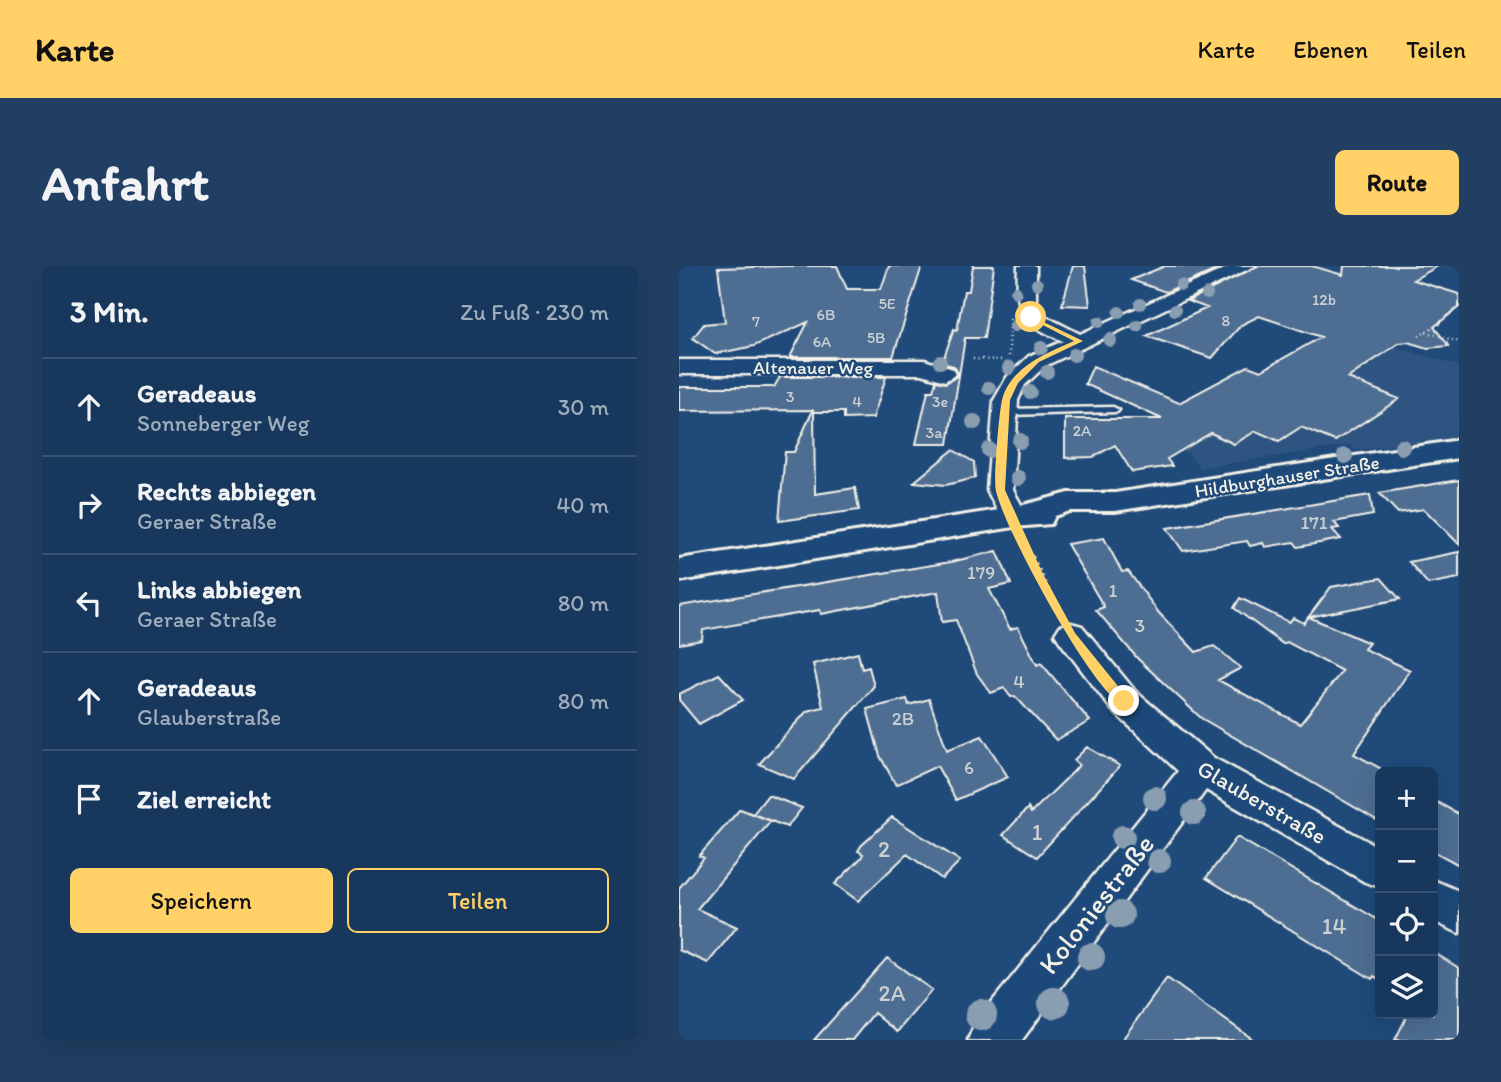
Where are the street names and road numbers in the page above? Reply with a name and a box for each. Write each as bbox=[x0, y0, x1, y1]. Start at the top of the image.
street label: Altenauer Weg bbox=[753, 356, 873, 379]
street label: Hildburghauser Straße bbox=[1193, 451, 1381, 502]
street label: Glauberstraße bbox=[1193, 754, 1331, 850]
street label: Koloniestraße bbox=[1031, 827, 1161, 981]

